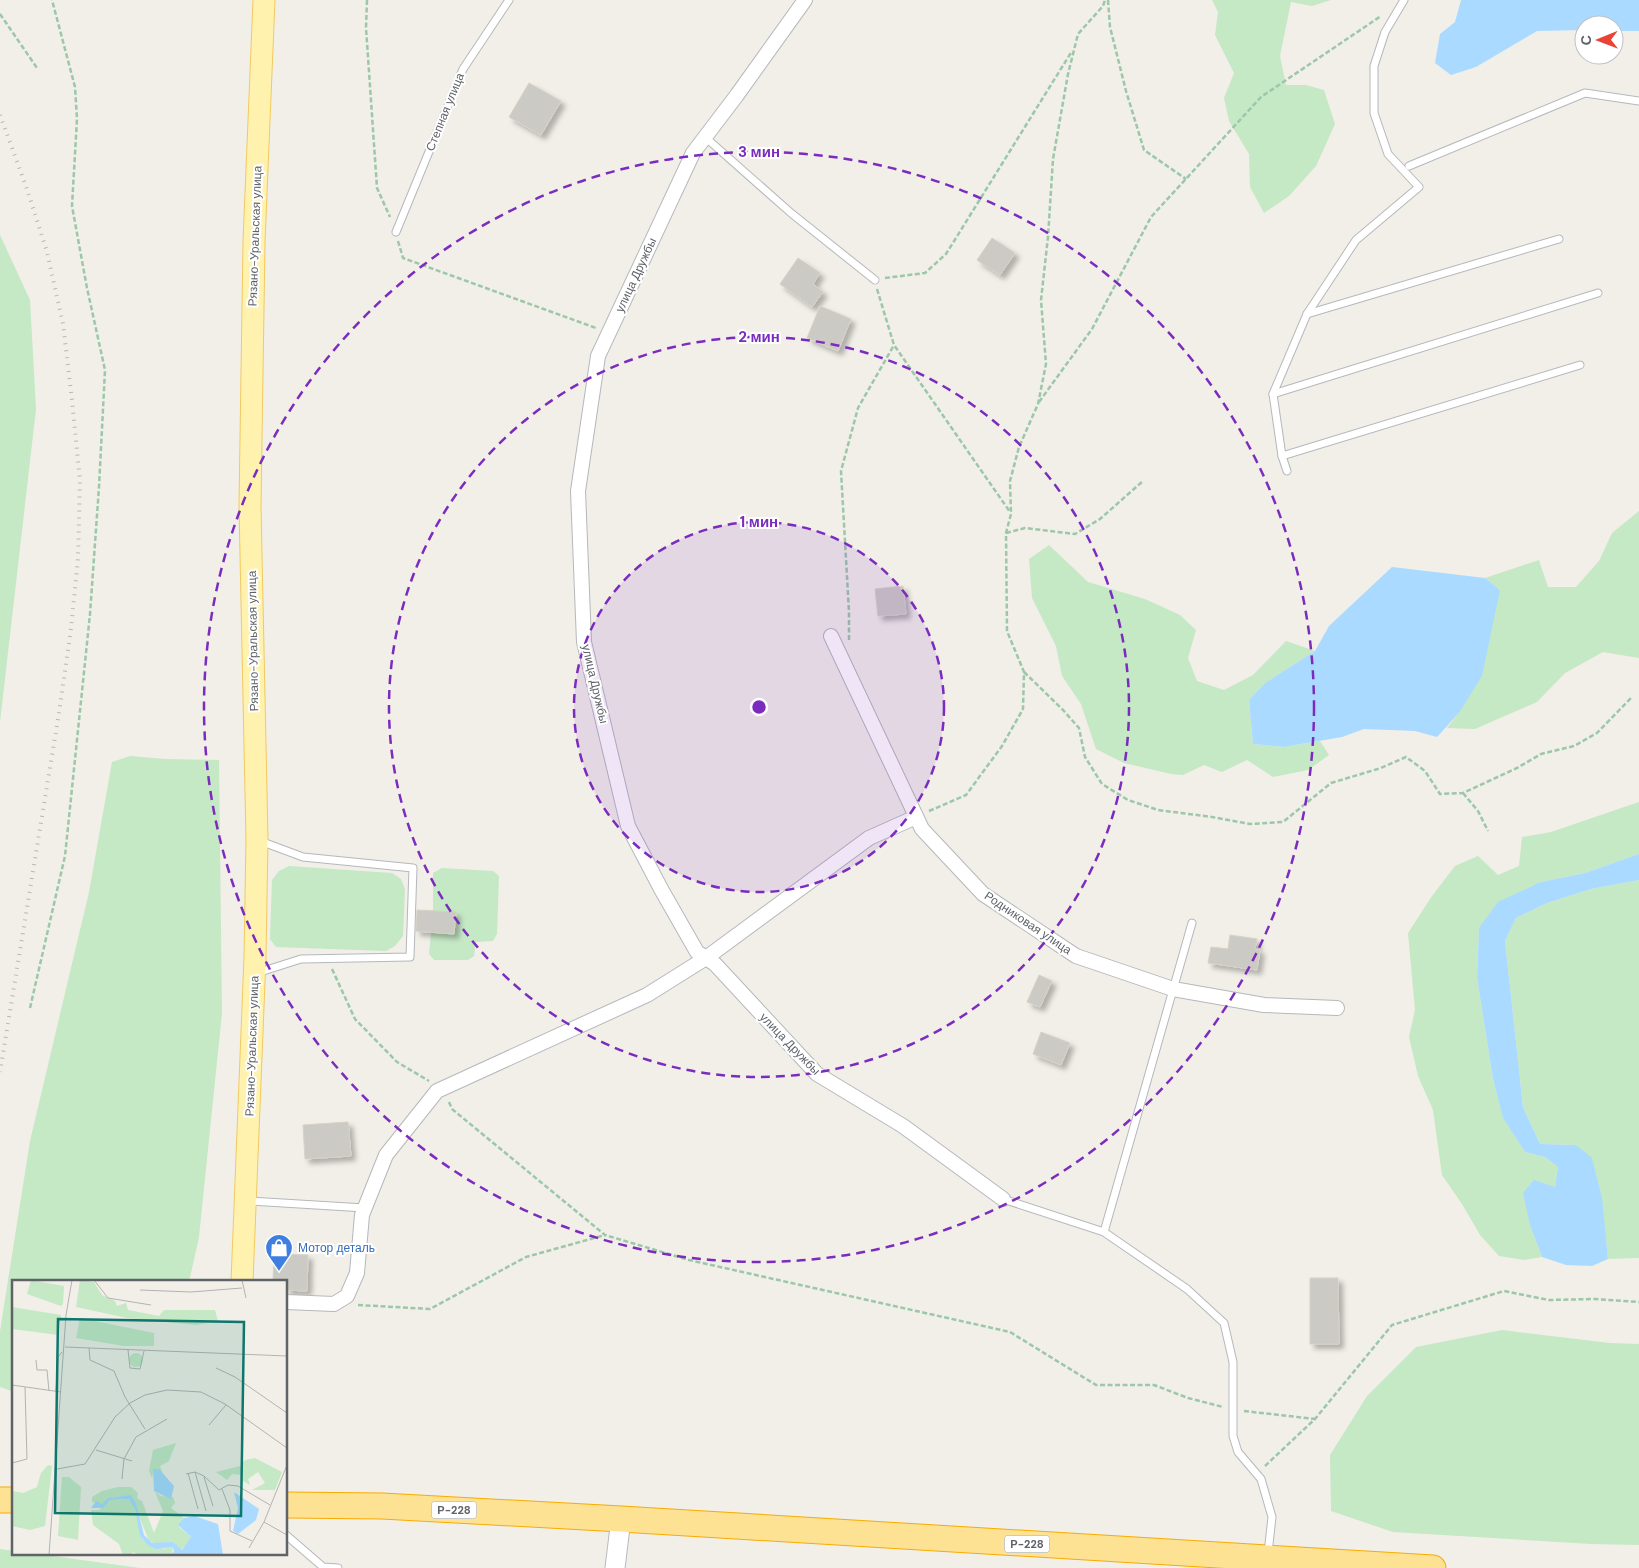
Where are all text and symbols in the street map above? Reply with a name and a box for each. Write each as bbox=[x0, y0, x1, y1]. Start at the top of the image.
north arrow bbox=[1574, 15, 1624, 65]
text: С bbox=[1577, 35, 1595, 45]
street label: Степная улица bbox=[422, 70, 468, 154]
text: 3 мин bbox=[738, 142, 780, 162]
street label: Рязано-Уральская улица bbox=[245, 165, 265, 307]
street label: улица Дружбы bbox=[612, 235, 660, 315]
text: 2 мин bbox=[738, 327, 780, 347]
text: 1 мин bbox=[740, 512, 778, 532]
street label: Рязано-Уральская улица bbox=[244, 570, 262, 711]
street label: улица Дружбы bbox=[578, 643, 612, 725]
centre of rings bbox=[750, 698, 768, 716]
street label: Родниковая улица bbox=[981, 888, 1075, 958]
street label: Рязано-Уральская улица bbox=[242, 975, 262, 1117]
street label: улица Дружбы bbox=[756, 1009, 824, 1079]
shop icon: Мотор деталь bbox=[264, 1233, 294, 1272]
place label: Мотор деталь bbox=[298, 1240, 375, 1256]
inset map bbox=[12, 1280, 288, 1556]
road number: Р-228 bbox=[432, 1502, 476, 1518]
road number: Р-228 bbox=[1004, 1536, 1050, 1552]

